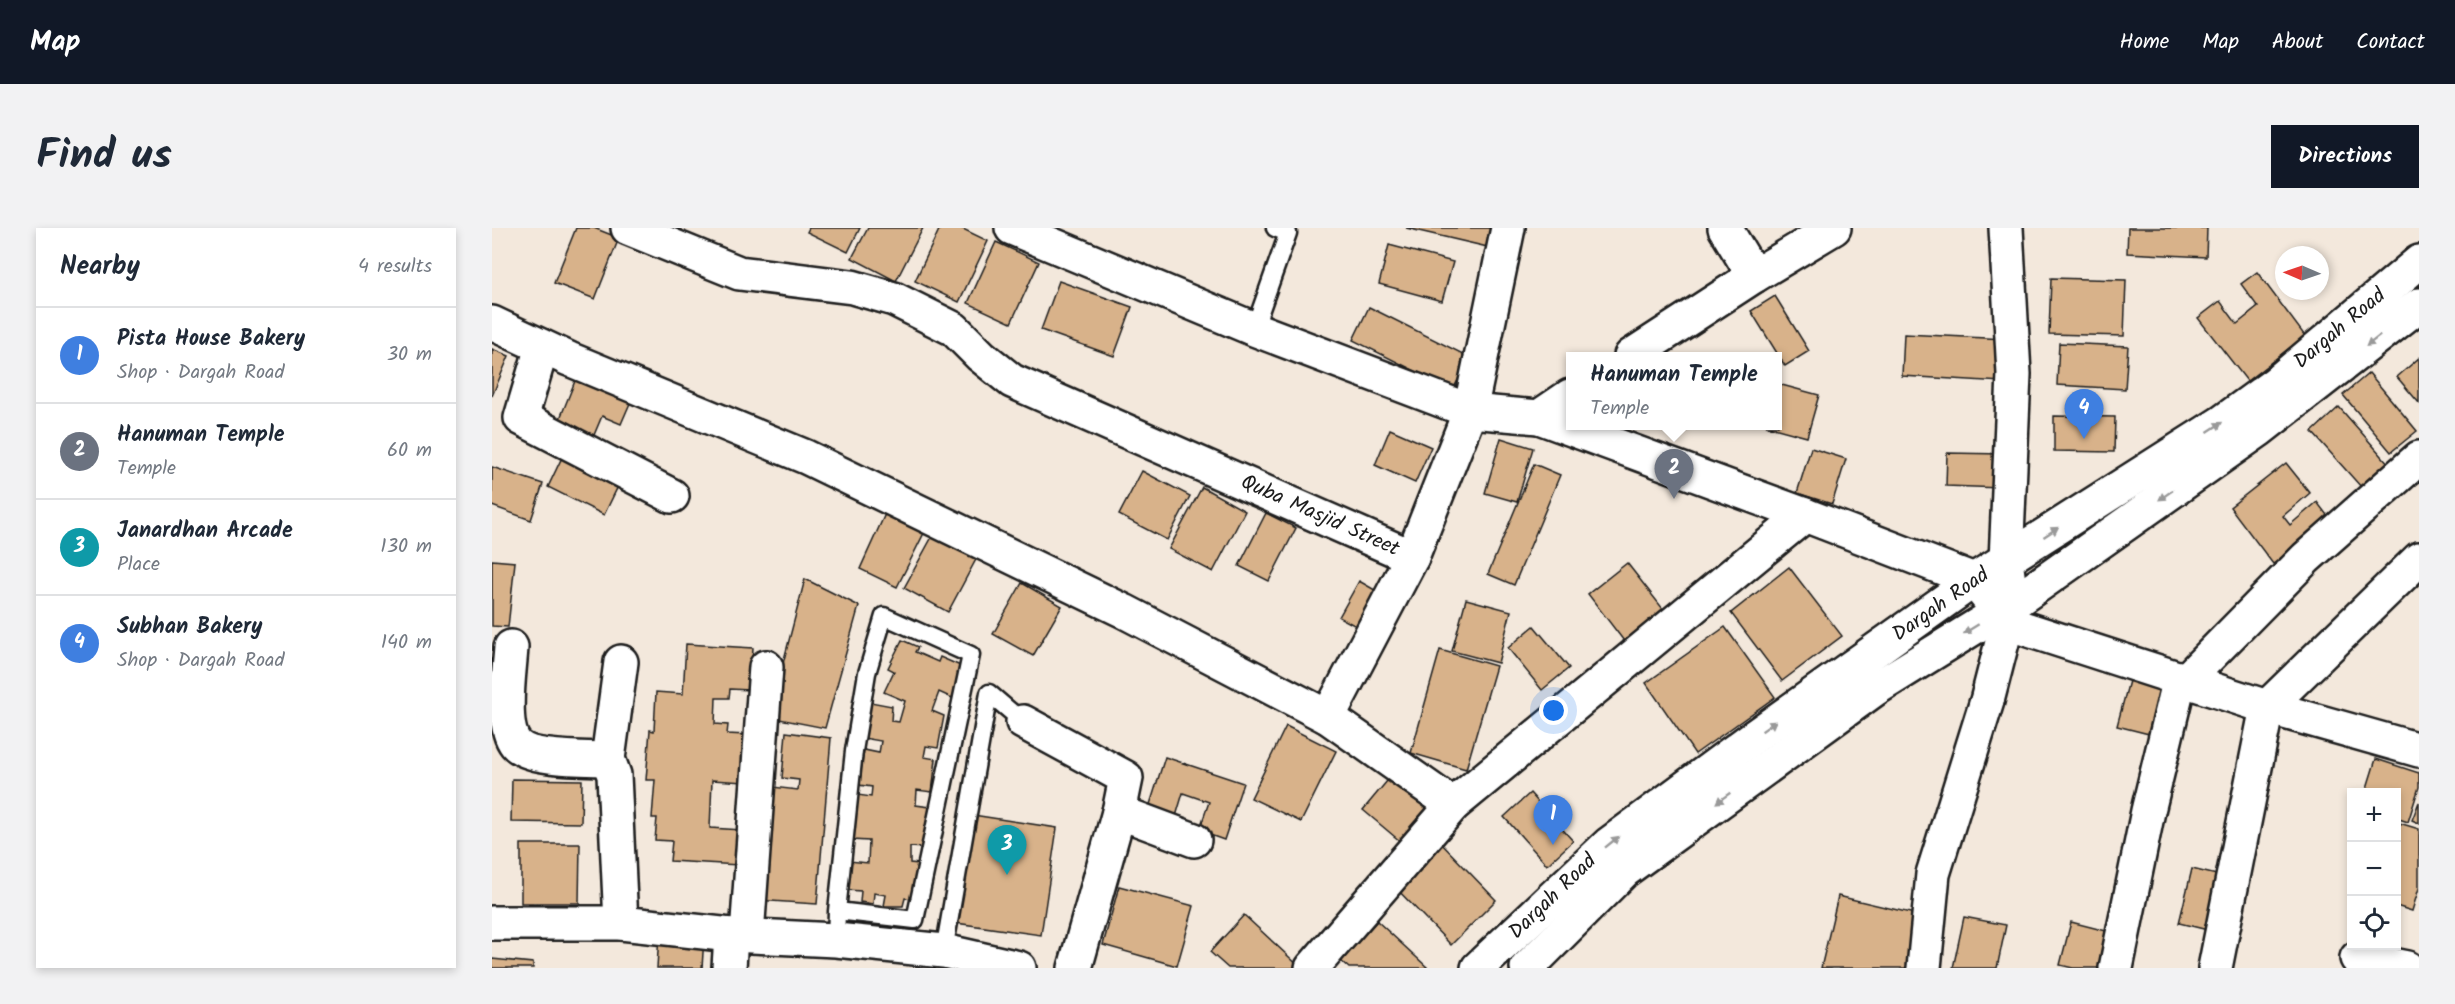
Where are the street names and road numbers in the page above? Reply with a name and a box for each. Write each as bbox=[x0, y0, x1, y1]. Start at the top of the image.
street label: Dargah Road bbox=[2287, 280, 2394, 378]
street label: Quba Masjid Street bbox=[1235, 466, 1405, 566]
street label: Dargah Road bbox=[1886, 559, 1997, 651]
street label: Dargah Road bbox=[1501, 846, 1605, 948]

